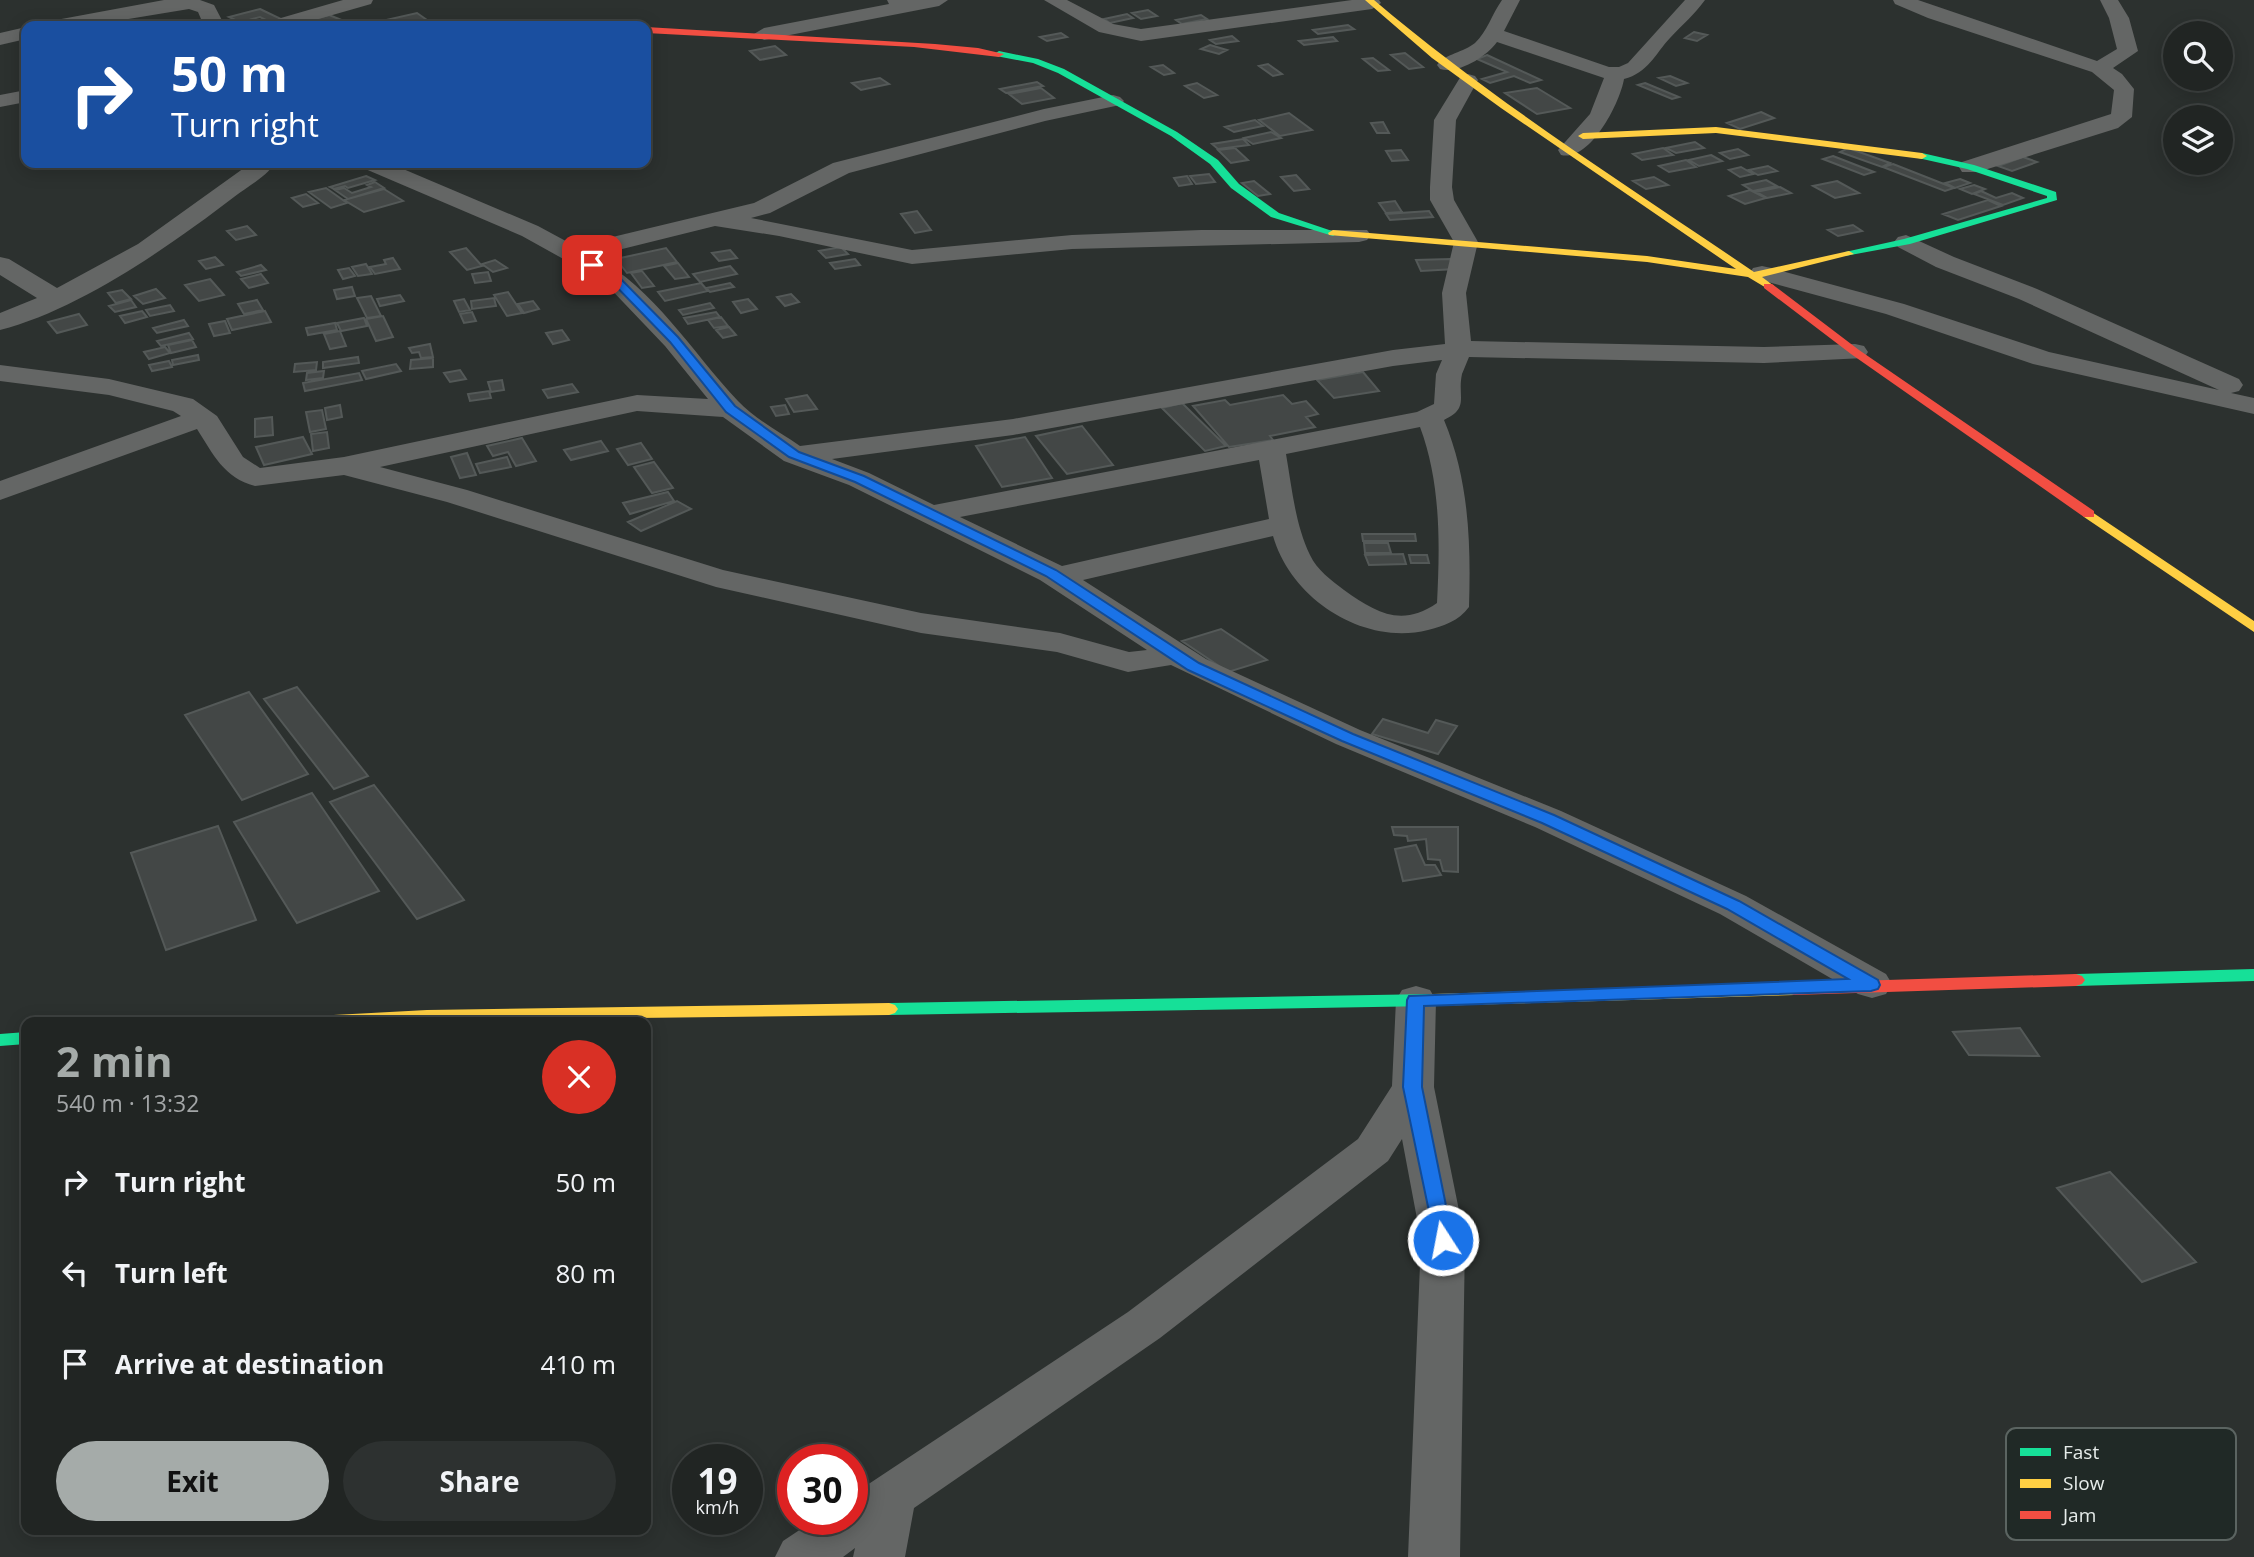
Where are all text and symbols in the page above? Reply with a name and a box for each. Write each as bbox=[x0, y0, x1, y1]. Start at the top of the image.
map controls bbox=[2163, 21, 2233, 175]
button: search bbox=[2163, 21, 2233, 91]
text: 50 m bbox=[171, 40, 288, 106]
icon: right bbox=[56, 49, 147, 140]
text: Turn right bbox=[171, 103, 319, 146]
button: layers bbox=[2163, 105, 2233, 175]
pin bbox=[562, 235, 622, 295]
icon: arrive bbox=[573, 246, 611, 284]
text: 2 min bbox=[56, 1032, 173, 1089]
button: close bbox=[542, 1040, 616, 1114]
text: 540 m · 13:32 bbox=[56, 1087, 199, 1119]
icon: right bbox=[56, 1163, 94, 1201]
text: Turn right bbox=[115, 1164, 246, 1200]
text: 50 m bbox=[555, 1164, 616, 1200]
position arrow bbox=[1406, 1203, 1480, 1277]
icon: left bbox=[56, 1254, 94, 1292]
text: Turn left bbox=[115, 1255, 227, 1291]
text: 80 m bbox=[555, 1255, 616, 1291]
icon: arrive bbox=[56, 1345, 94, 1383]
text: Arrive at destination bbox=[115, 1346, 384, 1382]
text: 410 m bbox=[541, 1346, 616, 1382]
legend bbox=[2006, 1428, 2236, 1540]
text: Fast bbox=[2063, 1439, 2099, 1465]
button: Exit bbox=[56, 1441, 329, 1521]
button: Share bbox=[343, 1441, 616, 1521]
speed limit sign: 30 bbox=[777, 1444, 868, 1535]
text: 19 bbox=[697, 1457, 738, 1504]
text: Slow bbox=[2063, 1470, 2105, 1496]
text: km/h bbox=[696, 1495, 739, 1519]
text: Jam bbox=[2061, 1502, 2096, 1528]

